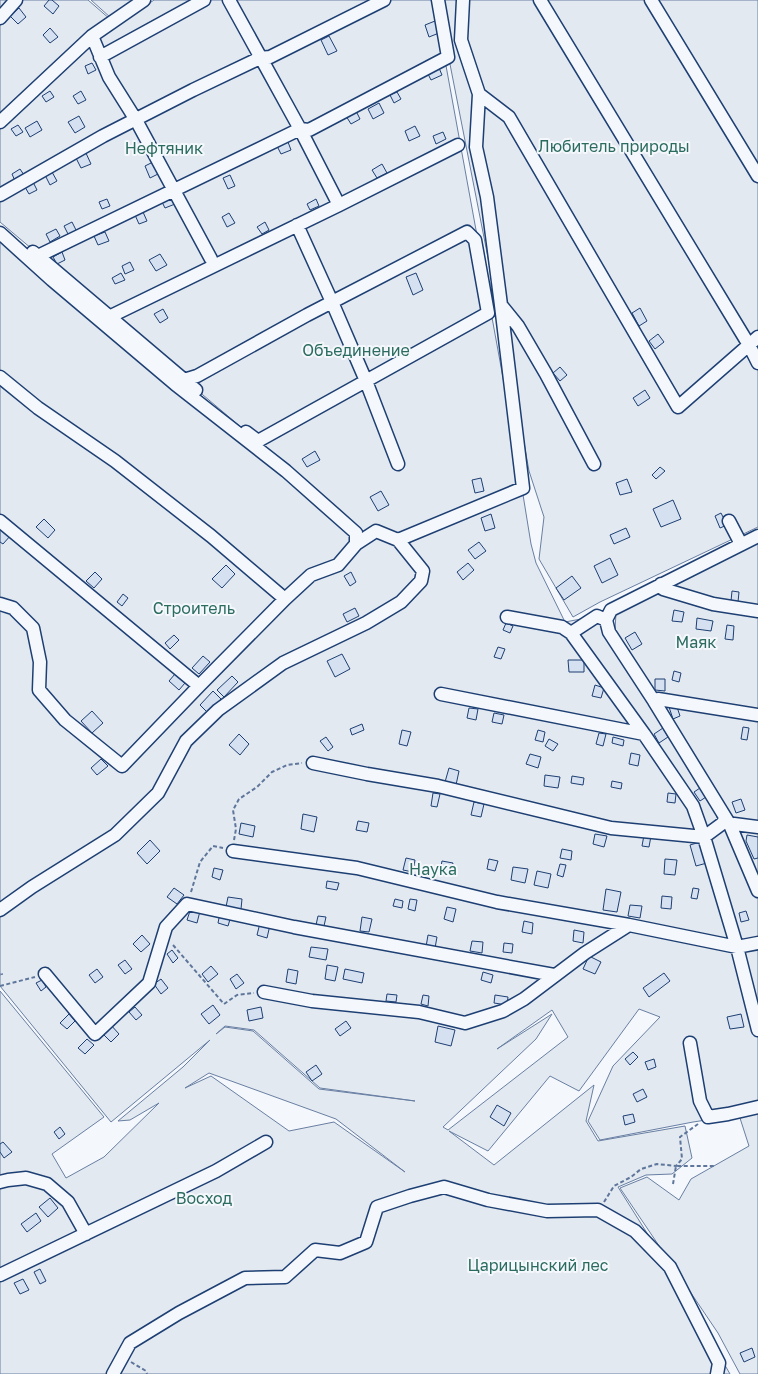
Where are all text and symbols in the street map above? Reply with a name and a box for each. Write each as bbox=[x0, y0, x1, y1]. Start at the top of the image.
park label: Любитель природы bbox=[538, 136, 690, 156]
park label: Нефтяник bbox=[125, 138, 203, 158]
park label: Объединение bbox=[302, 340, 410, 360]
park label: Строитель bbox=[153, 598, 235, 618]
park label: Маяк bbox=[675, 632, 717, 652]
park label: Наука bbox=[409, 859, 457, 879]
park label: Восход bbox=[176, 1188, 233, 1208]
park label: Царицынский лес bbox=[467, 1255, 609, 1275]

